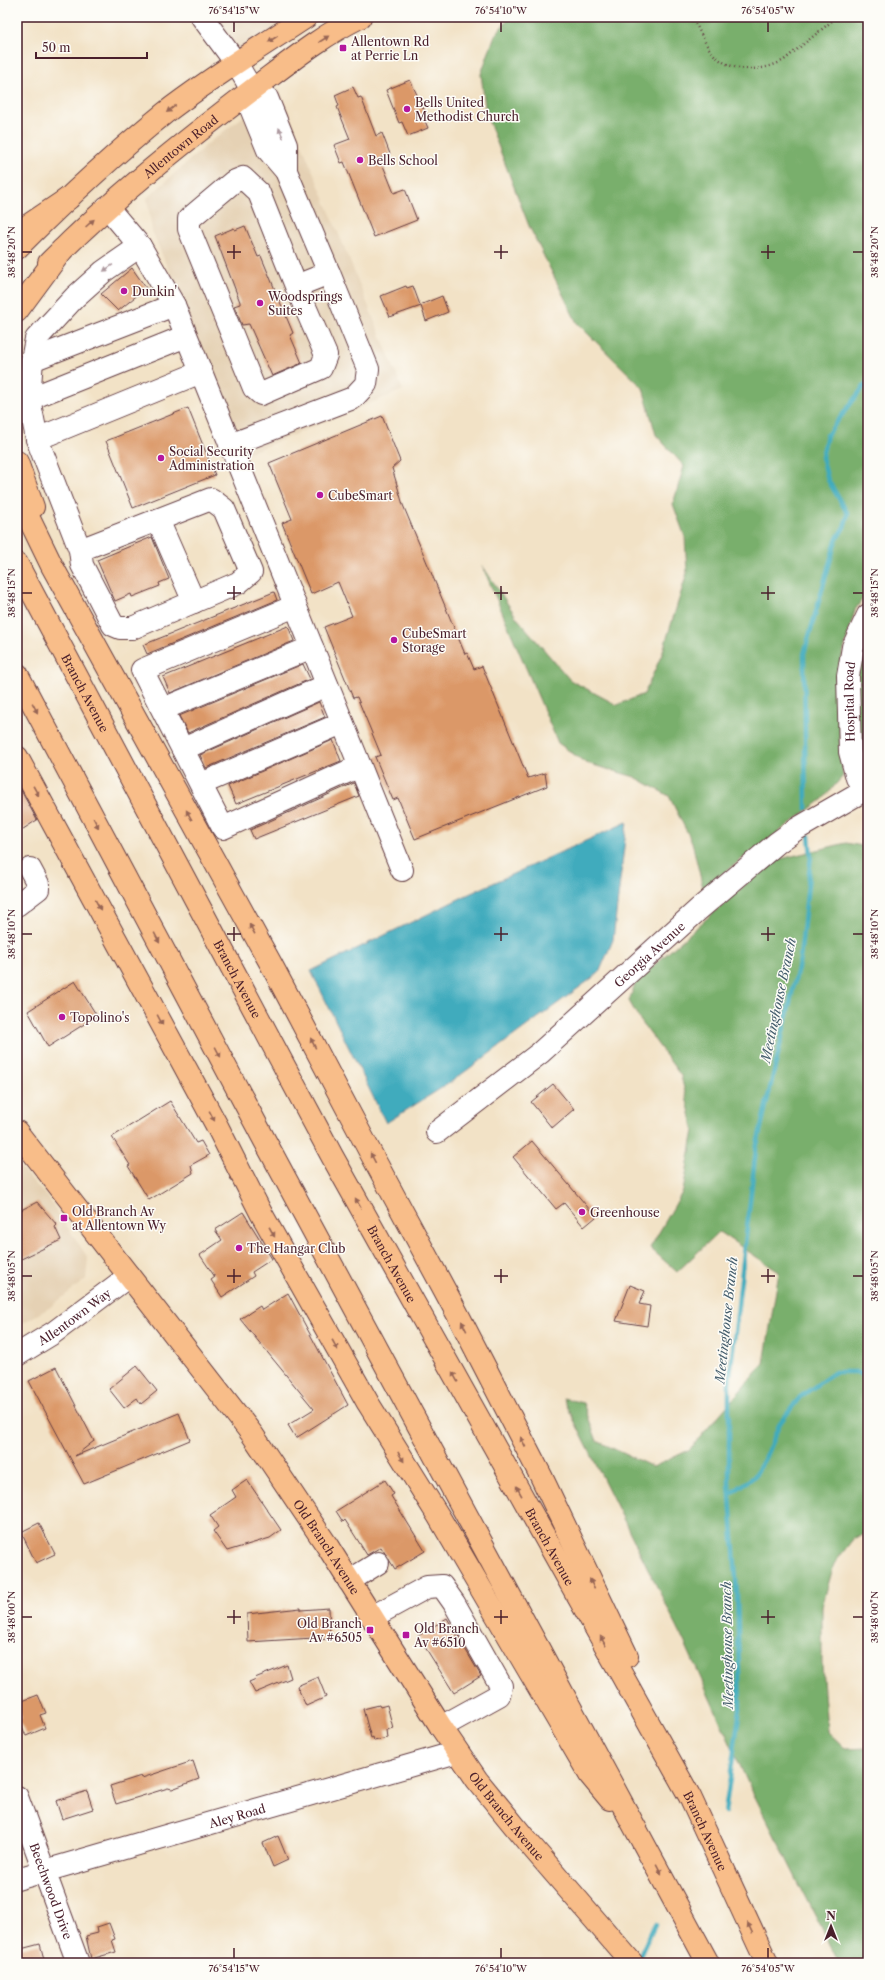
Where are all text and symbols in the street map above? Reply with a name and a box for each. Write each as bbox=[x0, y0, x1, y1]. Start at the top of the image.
text: 76°54'15"W bbox=[208, 4, 261, 17]
text: 76°54'10"W bbox=[475, 4, 528, 17]
text: 76°54'05"W bbox=[741, 4, 796, 17]
scale bar bbox=[36, 34, 147, 60]
place label: Allentown Rd at Perrie Ln bbox=[350, 34, 430, 63]
one-way arrow bbox=[268, 35, 279, 42]
one-way arrow bbox=[318, 35, 330, 42]
text: 50 m bbox=[42, 40, 71, 55]
marker: Allentown Rd at Perrie Ln bbox=[338, 43, 348, 53]
place label: Bells United Methodist Church bbox=[415, 95, 520, 124]
marker: Bells United Methodist Church bbox=[402, 104, 412, 114]
one-way arrow bbox=[166, 105, 177, 113]
street label: Allentown Road bbox=[139, 111, 221, 181]
one-way arrow bbox=[278, 127, 284, 139]
place label: Bells School bbox=[368, 153, 438, 168]
marker: Bells School bbox=[355, 155, 365, 165]
one-way arrow bbox=[85, 218, 95, 227]
text: 38°48'20"N bbox=[5, 226, 18, 278]
text: 38°48'20"N bbox=[868, 226, 881, 278]
one-way arrow bbox=[103, 264, 113, 272]
place label: Dunkin' bbox=[132, 284, 177, 299]
marker: Dunkin' bbox=[119, 286, 129, 296]
place label: Woodsprings Suites bbox=[267, 289, 343, 318]
marker: Woodsprings Suites bbox=[255, 298, 265, 308]
place label: Social Security Administration bbox=[168, 444, 255, 473]
marker: Social Security Administration bbox=[156, 453, 166, 463]
place label: CubeSmart bbox=[328, 488, 393, 503]
marker: CubeSmart bbox=[315, 490, 325, 500]
text: 38°48'15"N bbox=[5, 568, 18, 618]
text: 38°48'15"N bbox=[868, 568, 881, 618]
place label: CubeSmart Storage bbox=[402, 626, 467, 655]
marker: CubeSmart Storage bbox=[389, 635, 399, 645]
street label: Branch Avenue bbox=[59, 651, 113, 735]
street label: Hospital Road bbox=[840, 659, 858, 742]
one-way arrow bbox=[32, 702, 39, 714]
one-way arrow bbox=[32, 785, 39, 797]
one-way arrow bbox=[185, 809, 192, 821]
one-way arrow bbox=[93, 817, 100, 829]
one-way arrow bbox=[95, 899, 101, 911]
text: 38°48'10"N bbox=[5, 909, 18, 959]
text: 38°48'10"N bbox=[868, 909, 881, 959]
street label: Georgia Avenue bbox=[611, 918, 688, 990]
one-way arrow bbox=[248, 923, 255, 935]
one-way arrow bbox=[154, 932, 161, 943]
water label: Meetinghouse Branch bbox=[757, 936, 799, 1066]
street label: Branch Avenue bbox=[211, 937, 265, 1021]
place label: Topolino's bbox=[70, 1010, 130, 1025]
marker: Topolino's bbox=[57, 1012, 67, 1022]
one-way arrow bbox=[156, 1014, 163, 1025]
one-way arrow bbox=[309, 1038, 316, 1049]
one-way arrow bbox=[215, 1046, 222, 1058]
one-way arrow bbox=[209, 1110, 215, 1122]
one-way arrow bbox=[370, 1153, 377, 1164]
one-way arrow bbox=[354, 1197, 361, 1209]
place label: Old Branch Av at Allentown Wy bbox=[72, 1204, 166, 1233]
place label: Greenhouse bbox=[590, 1205, 660, 1220]
marker: Greenhouse bbox=[577, 1207, 587, 1217]
marker: Old Branch Av at Allentown Wy bbox=[59, 1213, 69, 1223]
street label: Branch Avenue bbox=[365, 1222, 420, 1305]
one-way arrow bbox=[268, 1226, 275, 1237]
place label: The Hangar Club bbox=[247, 1241, 346, 1256]
marker: The Hangar Club bbox=[234, 1243, 244, 1253]
text: 38°48'05"N bbox=[5, 1250, 18, 1302]
text: 38°48'05"N bbox=[868, 1250, 881, 1302]
water label: Meetinghouse Branch bbox=[711, 1256, 741, 1386]
street label: Allentown Way bbox=[34, 1285, 114, 1349]
one-way arrow bbox=[461, 1321, 467, 1332]
one-way arrow bbox=[332, 1339, 339, 1351]
one-way arrow bbox=[452, 1372, 459, 1383]
one-way arrow bbox=[520, 1436, 527, 1448]
one-way arrow bbox=[398, 1451, 405, 1463]
one-way arrow bbox=[515, 1485, 522, 1497]
street label: Old Branch Avenue bbox=[290, 1496, 363, 1597]
street label: Branch Avenue bbox=[523, 1505, 578, 1588]
one-way arrow bbox=[589, 1579, 595, 1590]
water label: Meetinghouse Branch bbox=[718, 1581, 736, 1711]
text: 38°48'00"N bbox=[5, 1591, 18, 1643]
text: 38°48'00"N bbox=[868, 1591, 881, 1643]
place label: Old Branch Av #6505 bbox=[297, 1616, 362, 1645]
place label: Old Branch Av #6510 bbox=[413, 1621, 479, 1650]
marker: Old Branch Av #6505 bbox=[365, 1625, 375, 1635]
marker: Old Branch Av #6510 bbox=[401, 1630, 411, 1640]
one-way arrow bbox=[599, 1635, 606, 1647]
street label: Old Branch Avenue bbox=[466, 1769, 548, 1864]
street label: Branch Avenue bbox=[681, 1788, 731, 1873]
street label: Aley Road bbox=[206, 1800, 268, 1831]
street label: Beechwood Drive bbox=[27, 1841, 76, 1941]
one-way arrow bbox=[656, 1864, 662, 1875]
north arrow bbox=[811, 1906, 851, 1946]
text: N bbox=[826, 1909, 836, 1923]
one-way arrow bbox=[747, 1922, 753, 1933]
text: 76°54'15"W bbox=[208, 1962, 261, 1975]
text: 76°54'10"W bbox=[475, 1962, 528, 1975]
text: 76°54'05"W bbox=[741, 1962, 796, 1975]

